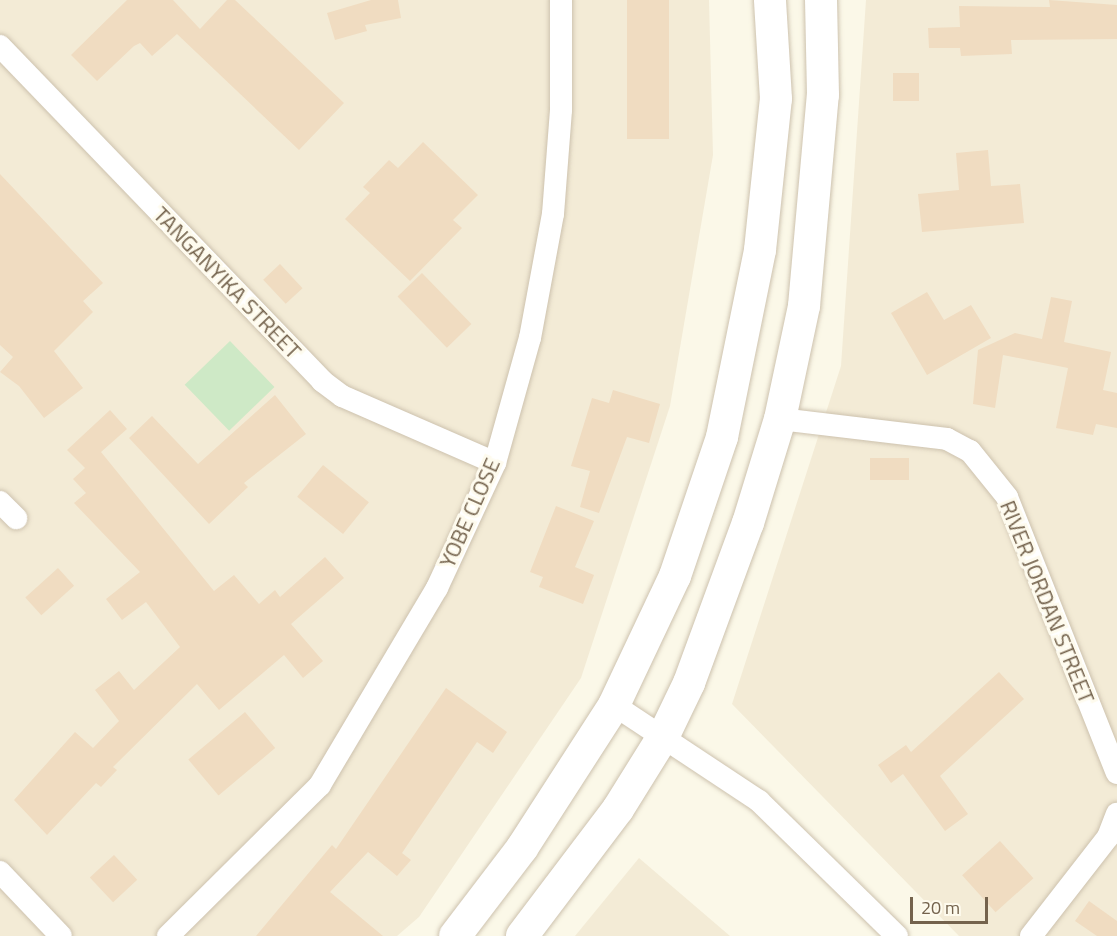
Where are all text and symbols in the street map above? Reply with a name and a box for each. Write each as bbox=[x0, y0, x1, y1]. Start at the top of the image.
street label: TANGANYIKA STREET bbox=[148, 202, 306, 364]
street label: YOBE CLOSE bbox=[434, 454, 506, 572]
street label: RIVER JORDAN STREET bbox=[994, 497, 1100, 707]
scale bar bbox=[913, 885, 991, 923]
text: 20 m bbox=[921, 894, 960, 921]

